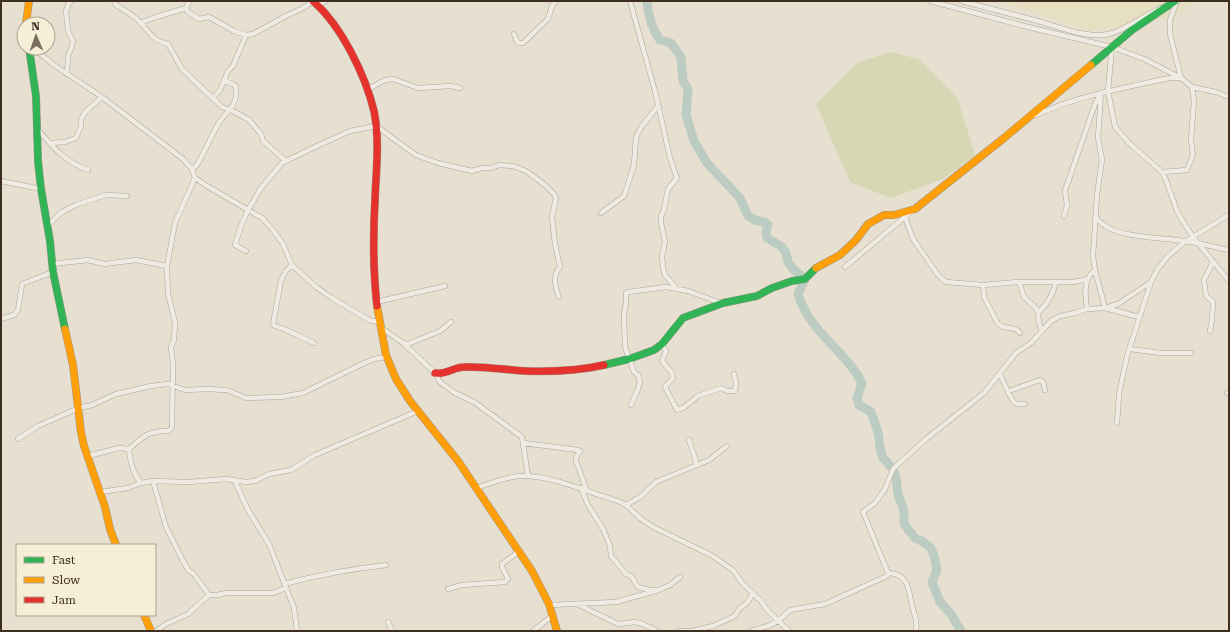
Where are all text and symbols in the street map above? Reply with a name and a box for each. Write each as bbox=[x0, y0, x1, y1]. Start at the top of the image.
north arrow bbox=[16, 16, 56, 56]
text: N bbox=[31, 20, 41, 33]
legend bbox=[16, 544, 156, 616]
text: Fast bbox=[52, 553, 76, 567]
text: Slow bbox=[52, 573, 80, 587]
text: Jam bbox=[52, 593, 76, 607]

